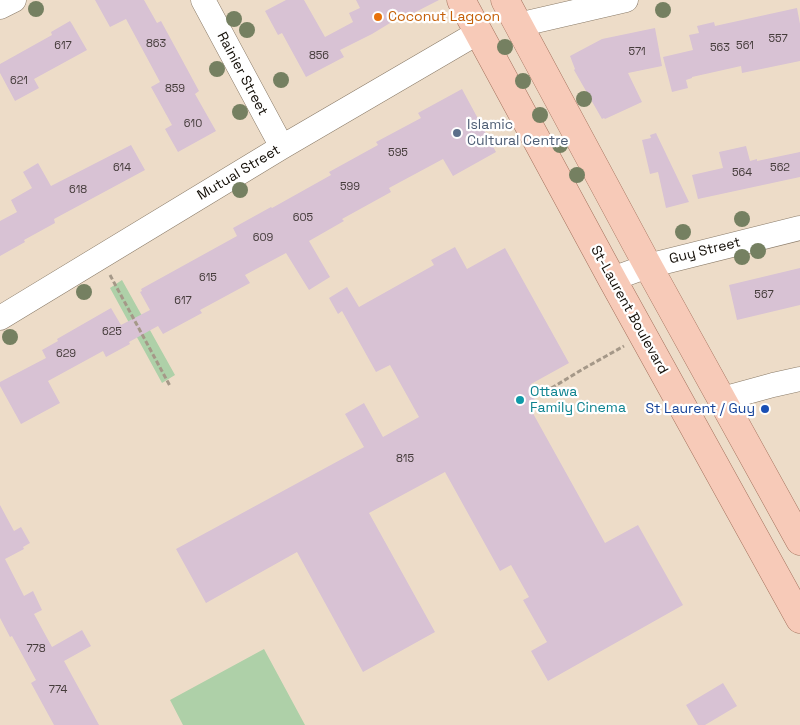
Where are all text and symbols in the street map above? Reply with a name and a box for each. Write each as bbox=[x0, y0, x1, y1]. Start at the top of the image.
place label: Coconut Lagoon bbox=[388, 9, 500, 25]
marker: Coconut Lagoon bbox=[372, 11, 384, 23]
street label: Rainier Street bbox=[213, 29, 271, 119]
house number: 557 bbox=[768, 32, 788, 46]
house number: 863 bbox=[146, 37, 166, 51]
house number: 617 bbox=[54, 39, 72, 53]
house number: 561 bbox=[736, 39, 754, 53]
house number: 563 bbox=[710, 41, 730, 55]
house number: 571 bbox=[628, 45, 646, 59]
house number: 856 bbox=[309, 49, 329, 63]
house number: 621 bbox=[10, 74, 28, 88]
house number: 859 bbox=[165, 82, 185, 96]
house number: 610 bbox=[184, 117, 202, 131]
place label: Islamic Cultural Centre bbox=[467, 117, 569, 150]
marker: Islamic Cultural Centre bbox=[451, 127, 463, 139]
street label: Mutual Street bbox=[195, 142, 283, 204]
house number: 595 bbox=[388, 146, 408, 160]
house number: 614 bbox=[113, 161, 131, 175]
house number: 562 bbox=[770, 161, 790, 175]
house number: 564 bbox=[732, 166, 752, 180]
house number: 599 bbox=[340, 180, 360, 194]
house number: 618 bbox=[69, 183, 87, 197]
house number: 605 bbox=[293, 211, 313, 225]
house number: 609 bbox=[253, 231, 273, 245]
street label: Guy Street bbox=[668, 234, 742, 268]
street label: St-Laurent Boulevard bbox=[587, 243, 671, 377]
house number: 615 bbox=[199, 271, 217, 285]
house number: 567 bbox=[754, 288, 774, 302]
house number: 617 bbox=[174, 294, 192, 308]
house number: 625 bbox=[102, 325, 122, 339]
house number: 629 bbox=[56, 347, 76, 361]
place label: Ottawa Family Cinema bbox=[530, 384, 626, 417]
marker: Ottawa Family Cinema bbox=[514, 394, 526, 406]
place label: St Laurent / Guy bbox=[645, 401, 755, 417]
marker: St Laurent / Guy bbox=[759, 403, 771, 415]
house number: 815 bbox=[396, 452, 414, 466]
house number: 778 bbox=[26, 642, 46, 656]
house number: 774 bbox=[49, 683, 67, 697]

